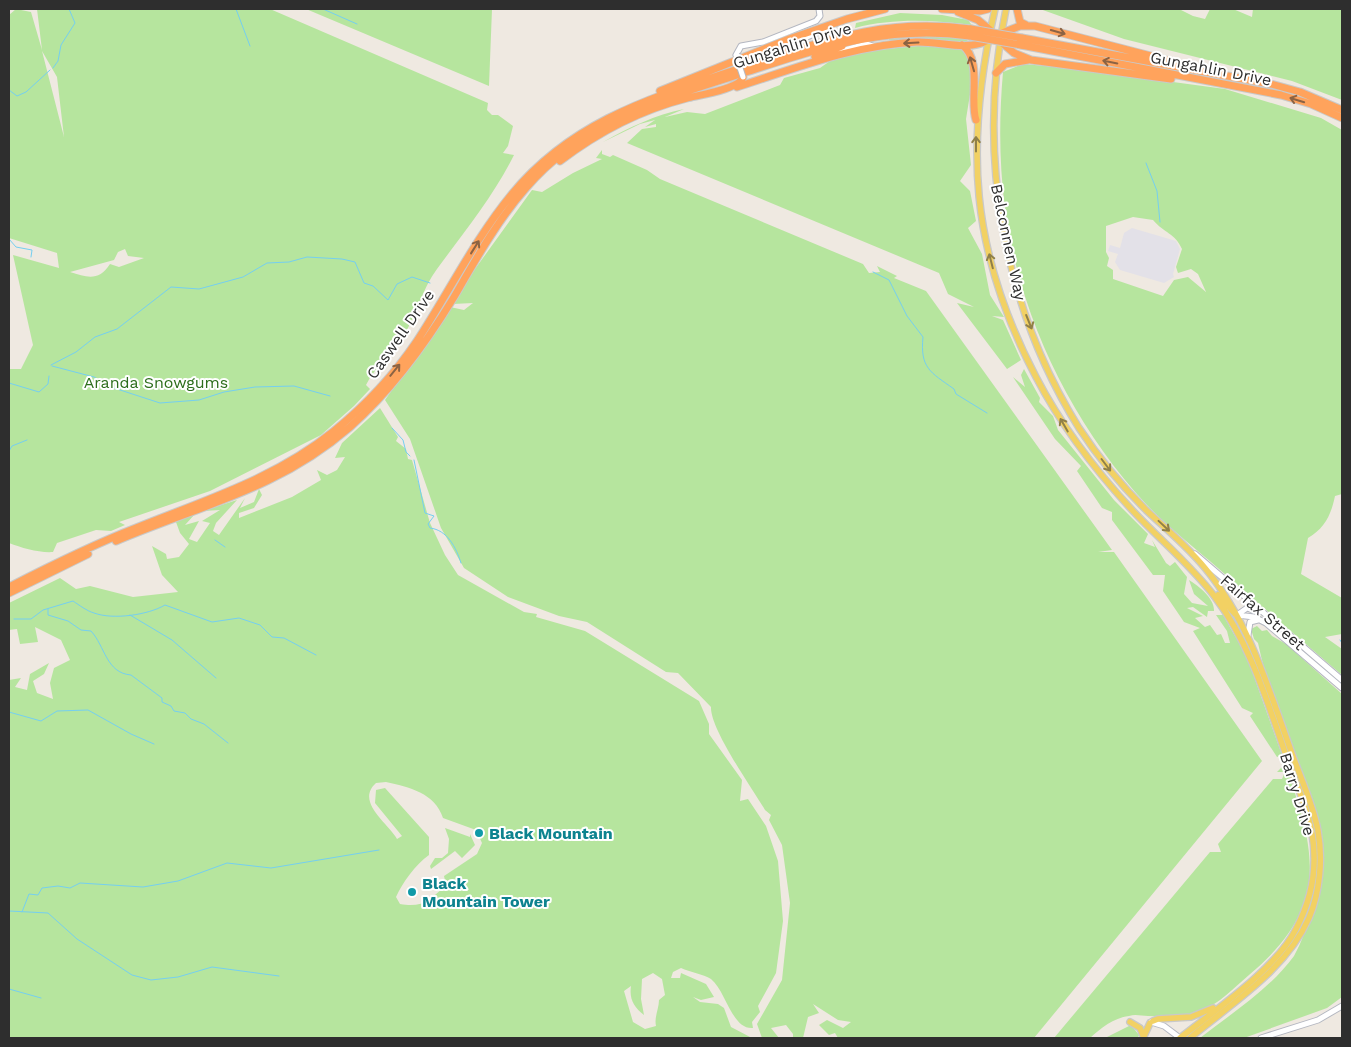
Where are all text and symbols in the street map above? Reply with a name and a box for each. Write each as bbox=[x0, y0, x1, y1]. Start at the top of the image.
street label: Gungahlin Drive bbox=[730, 18, 854, 73]
one-way arrow bbox=[1049, 27, 1065, 37]
one-way arrow bbox=[903, 38, 919, 47]
street label: Gungahlin Drive bbox=[1149, 47, 1273, 90]
one-way arrow bbox=[966, 57, 976, 73]
one-way arrow bbox=[1102, 57, 1118, 66]
one-way arrow bbox=[1290, 95, 1305, 104]
one-way arrow bbox=[971, 136, 981, 152]
street label: Belconnen Way bbox=[987, 182, 1030, 303]
one-way arrow bbox=[470, 241, 480, 255]
one-way arrow bbox=[985, 254, 995, 270]
street label: Caswell Drive bbox=[363, 286, 438, 383]
one-way arrow bbox=[1025, 314, 1034, 329]
one-way arrow bbox=[390, 363, 401, 376]
park label: Aranda Snowgums bbox=[84, 373, 228, 392]
one-way arrow bbox=[1058, 418, 1068, 432]
one-way arrow bbox=[1100, 458, 1111, 471]
one-way arrow bbox=[1157, 520, 1170, 532]
street label: Fairfax Street bbox=[1217, 571, 1309, 654]
street label: Barry Drive bbox=[1276, 750, 1319, 838]
place label: Black Mountain bbox=[489, 824, 613, 843]
marker: Black Mountain bbox=[473, 827, 485, 839]
place label: Black Mountain Tower bbox=[422, 874, 550, 911]
marker: Black Mountain Tower bbox=[406, 886, 418, 898]

